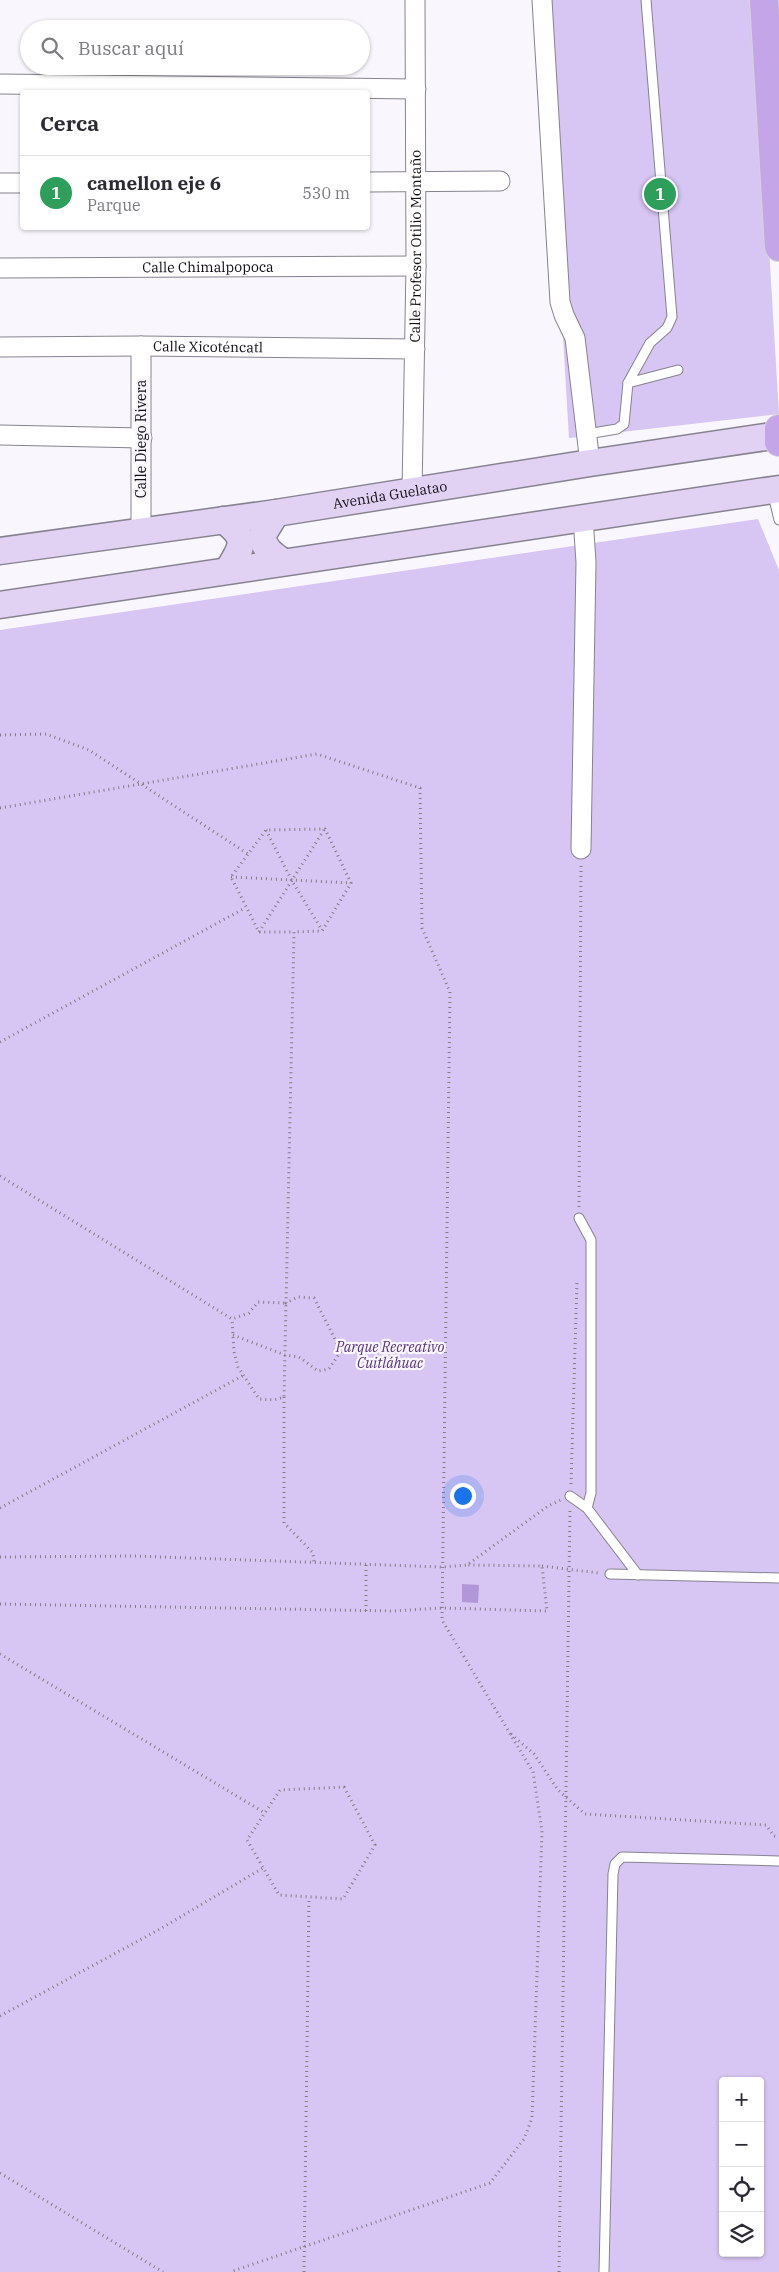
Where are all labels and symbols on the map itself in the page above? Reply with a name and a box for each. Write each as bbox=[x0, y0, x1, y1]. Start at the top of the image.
street label: Calle Profesor Otilio Montaño bbox=[406, 150, 425, 342]
pin: 1 bbox=[644, 175, 676, 213]
street label: Calle Chimalpopoca bbox=[142, 258, 274, 276]
street label: Calle Xicoténcatl bbox=[153, 337, 263, 356]
street label: Calle Diego Rivera bbox=[132, 379, 150, 498]
street label: Avenida Guelatao bbox=[332, 477, 448, 513]
park label: Parque Recreativo Cuitláhuac bbox=[335, 1338, 444, 1372]
your location bbox=[450, 1483, 476, 1509]

